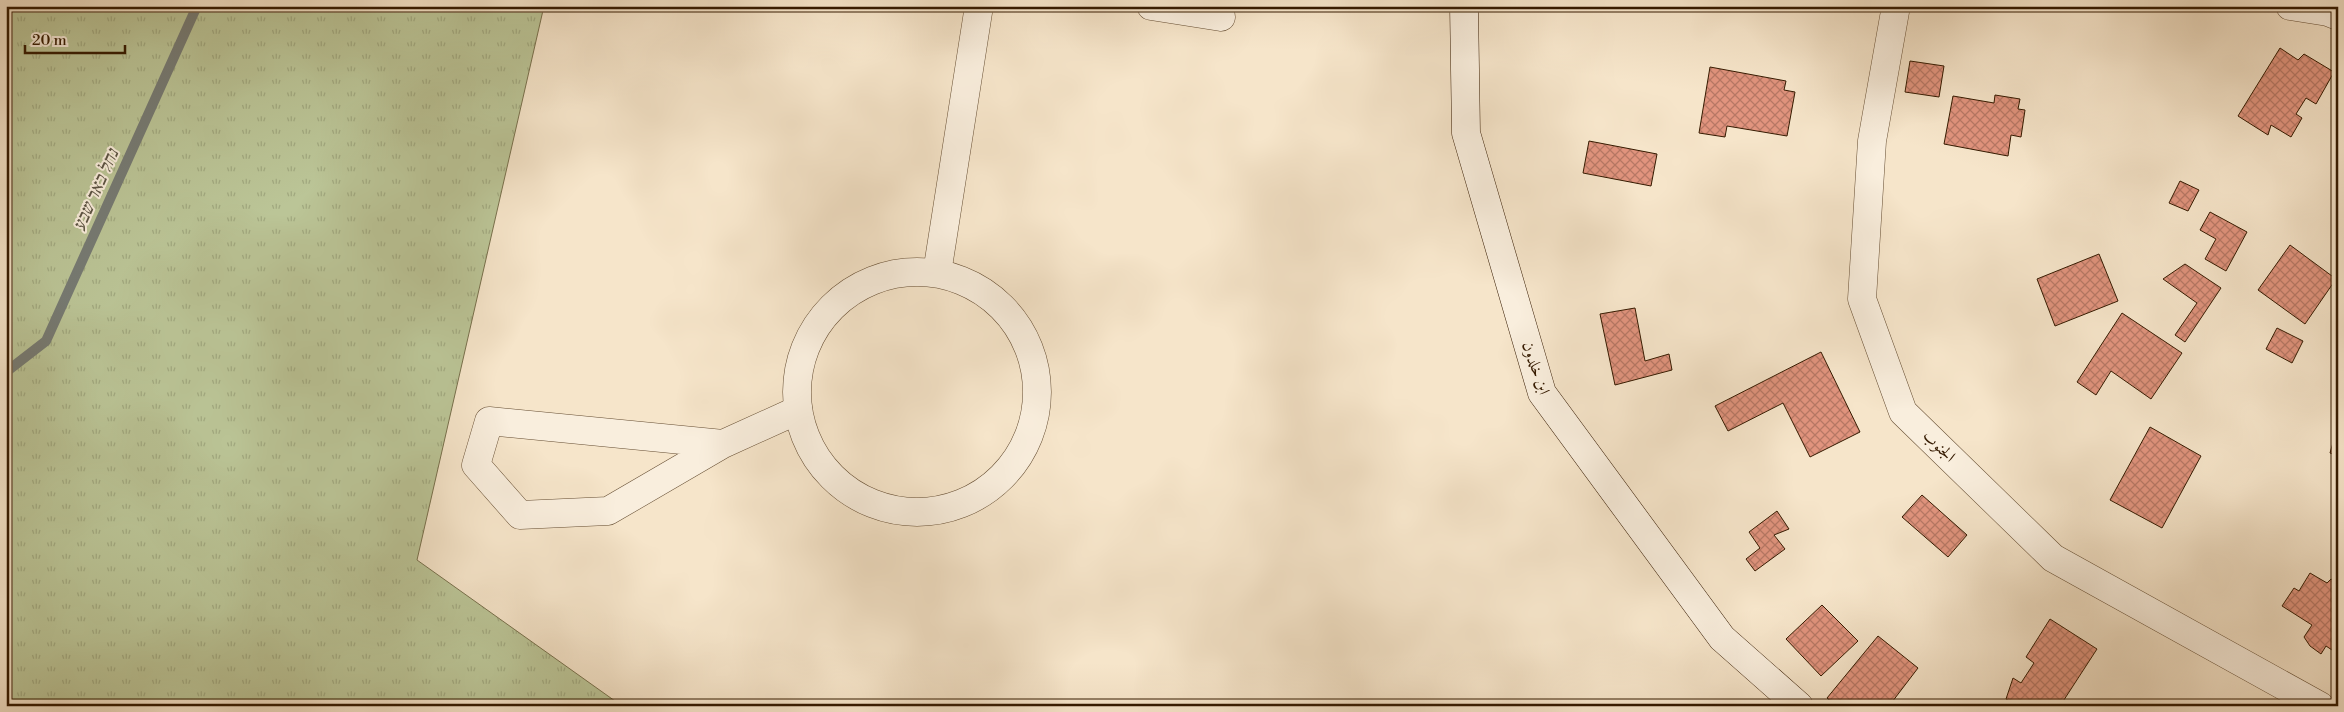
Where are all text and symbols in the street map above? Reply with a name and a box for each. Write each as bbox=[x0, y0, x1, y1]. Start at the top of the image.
scale bar bbox=[25, 22, 125, 54]
text: 20 m bbox=[32, 31, 67, 50]
water label: נחל באר שבע bbox=[68, 144, 125, 234]
street label: ابن خلدون bbox=[1518, 339, 1554, 397]
street label: الجنوب bbox=[1918, 426, 1960, 466]

